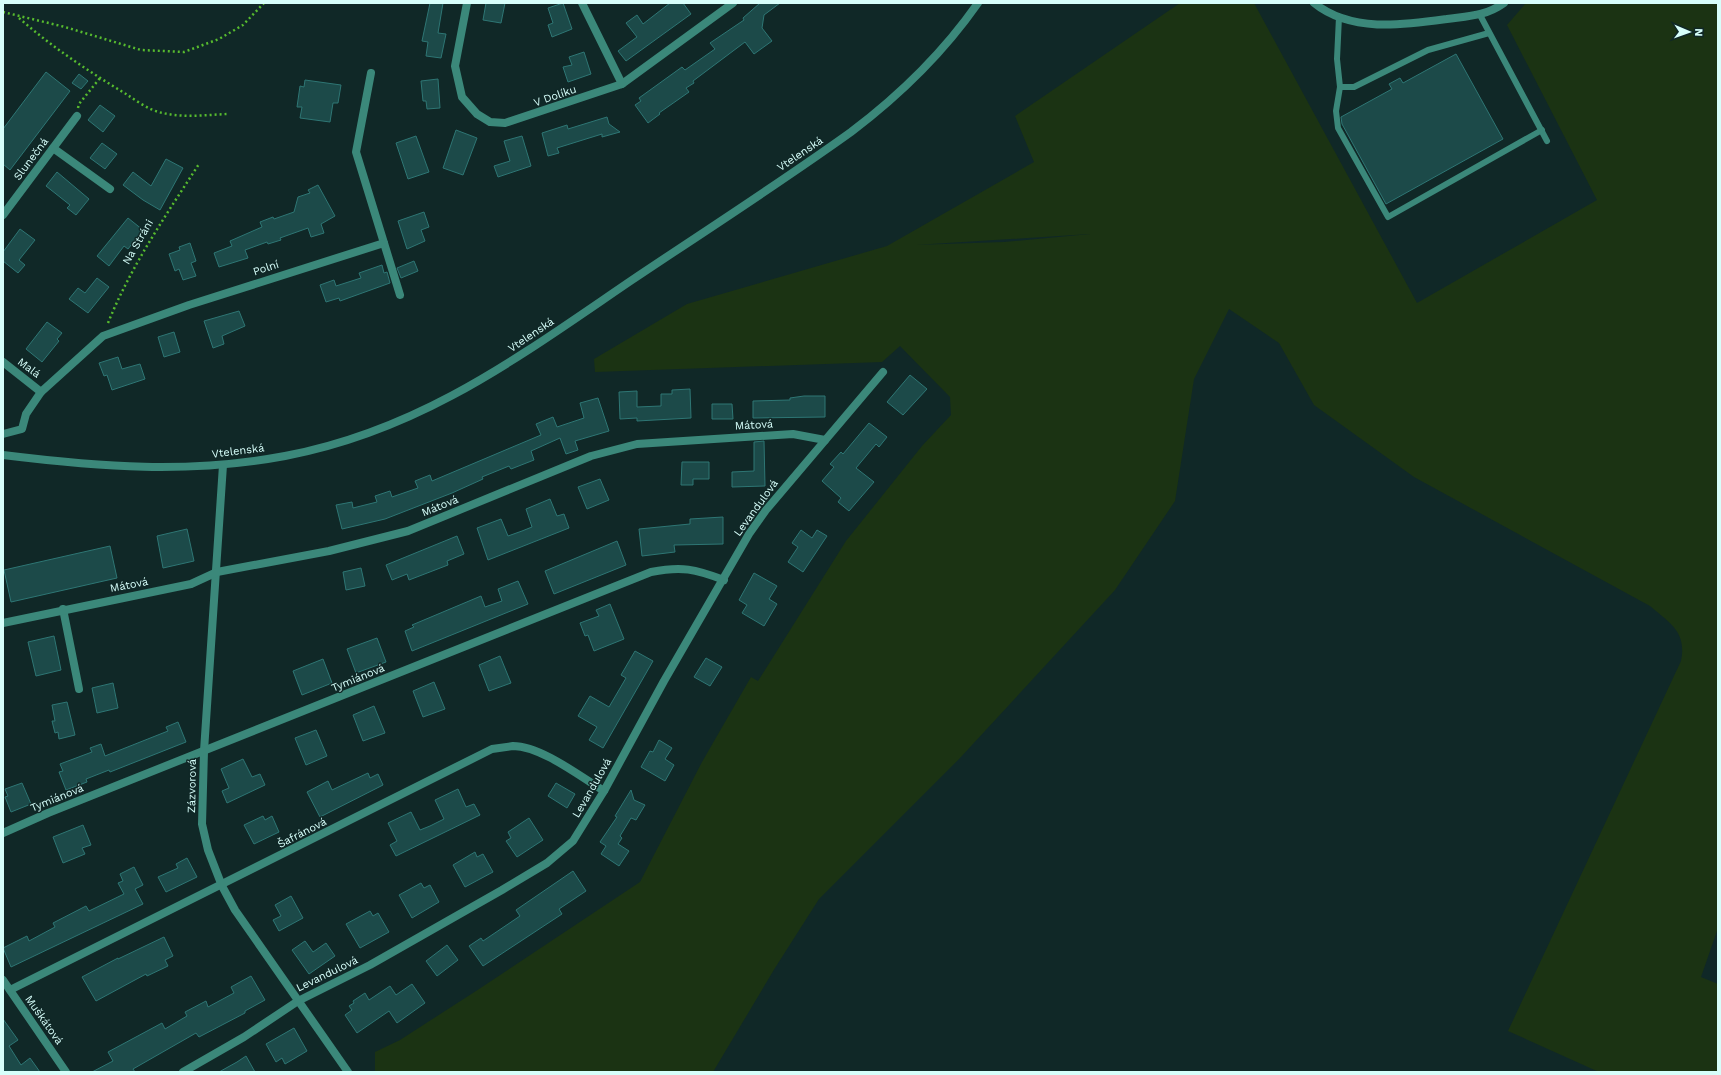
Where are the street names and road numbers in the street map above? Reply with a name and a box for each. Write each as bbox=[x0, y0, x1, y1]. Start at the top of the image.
street label: V Dolíku bbox=[532, 83, 578, 109]
street label: Vtelenská bbox=[775, 134, 825, 174]
street label: Slunečná bbox=[11, 135, 51, 183]
street label: Na Stráni bbox=[120, 217, 156, 267]
street label: Polní bbox=[251, 258, 281, 278]
street label: Vtelenská bbox=[506, 315, 556, 355]
street label: Malá bbox=[15, 355, 43, 381]
street label: Mátová bbox=[735, 418, 773, 432]
street label: Vtelenská bbox=[211, 441, 265, 461]
street label: Levandulová bbox=[731, 477, 781, 539]
street label: Mátová bbox=[420, 493, 460, 519]
street label: Mátová bbox=[109, 575, 149, 595]
street label: Tymiánová bbox=[329, 661, 387, 695]
street label: Levandulová bbox=[570, 756, 614, 820]
street label: Zázvorová bbox=[185, 759, 199, 813]
street label: Tymiánová bbox=[28, 781, 86, 815]
street label: Šafránová bbox=[275, 814, 329, 851]
street label: Levandulová bbox=[294, 954, 360, 994]
street label: Muškátová bbox=[22, 993, 66, 1047]

